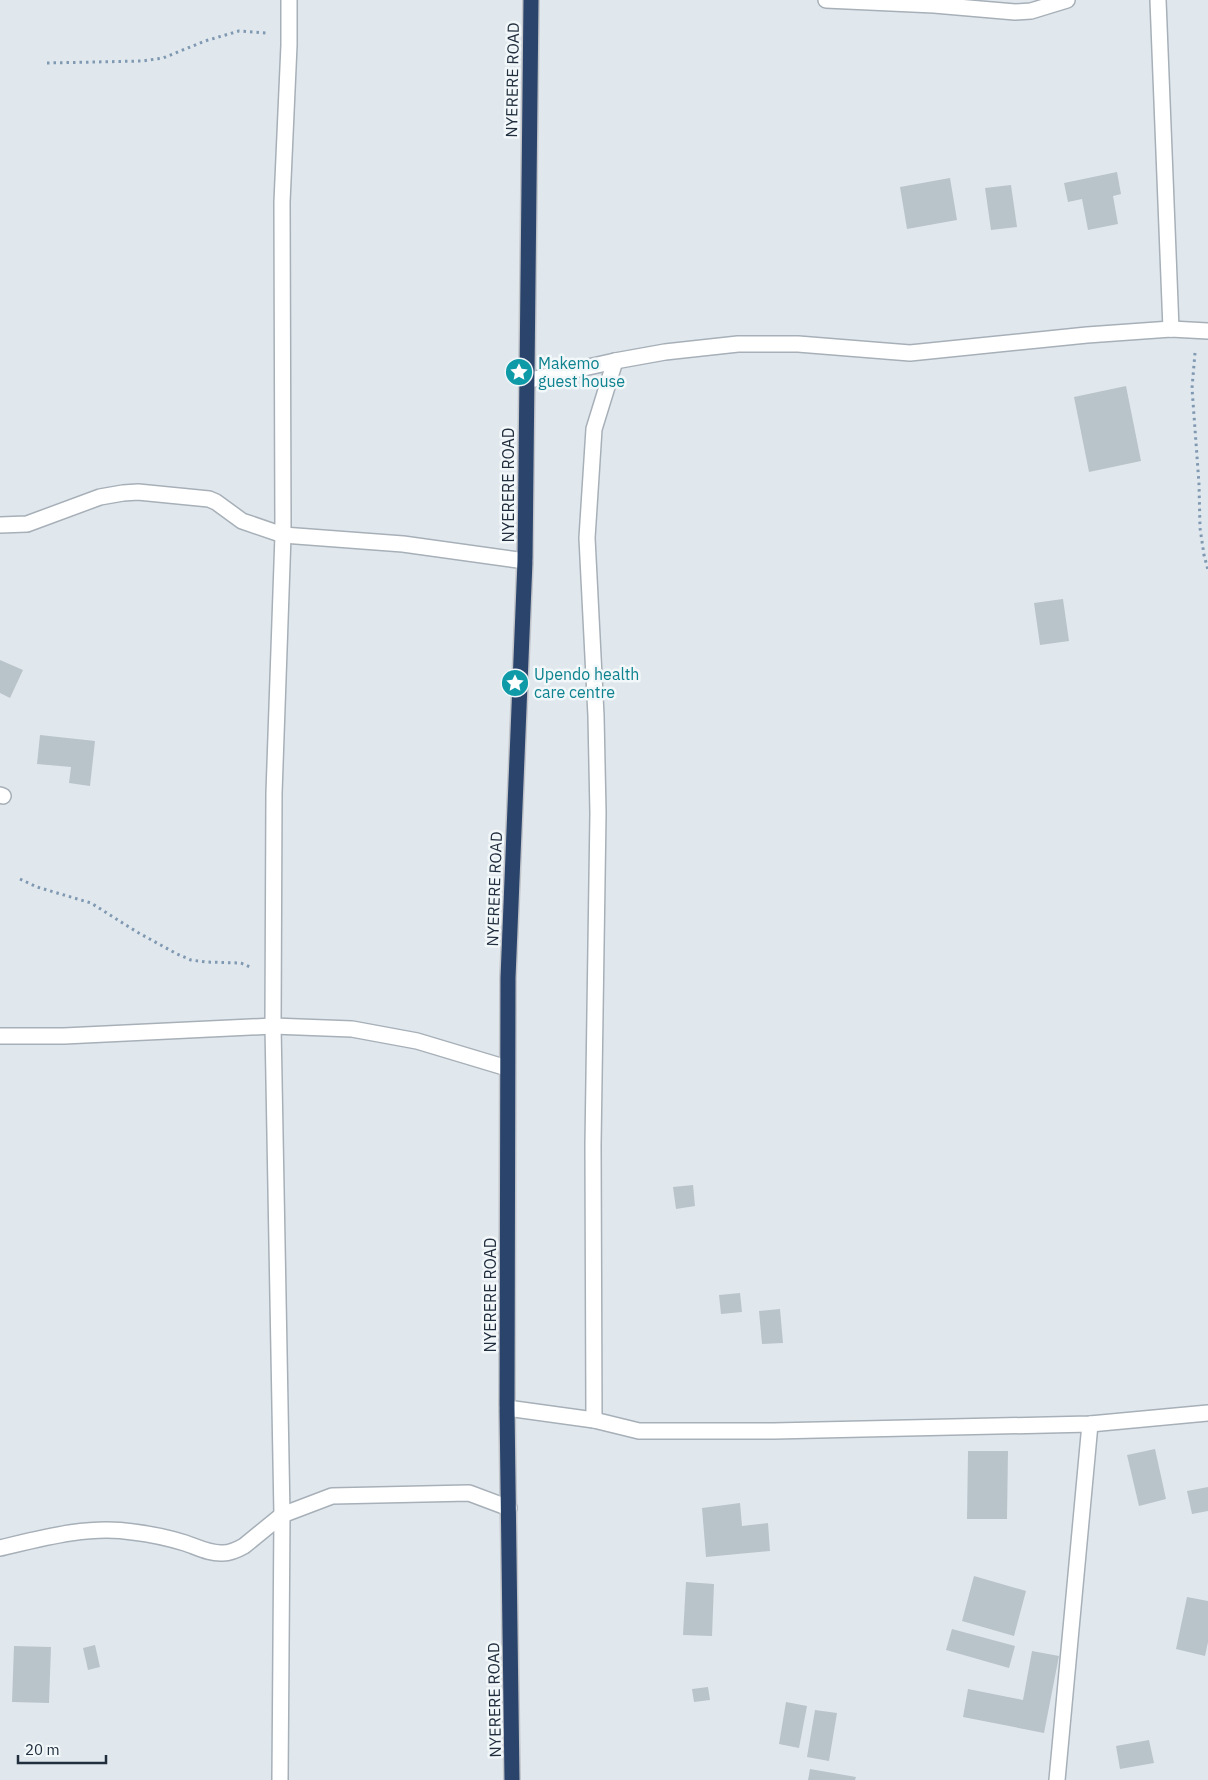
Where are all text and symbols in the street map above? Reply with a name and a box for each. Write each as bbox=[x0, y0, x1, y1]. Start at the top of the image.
street label: NYERERE ROAD bbox=[501, 22, 523, 138]
place label: Makemo guest house bbox=[538, 353, 625, 391]
place icon: Makemo guest house bbox=[504, 357, 534, 387]
street label: NYERERE ROAD bbox=[498, 427, 518, 543]
place label: Upendo health care centre bbox=[534, 664, 639, 702]
place icon: Upendo health care centre bbox=[500, 668, 530, 698]
street label: NYERERE ROAD bbox=[482, 831, 506, 947]
street label: NYERERE ROAD bbox=[480, 1237, 500, 1353]
street label: NYERERE ROAD bbox=[483, 1642, 505, 1758]
scale bar bbox=[18, 1732, 105, 1764]
text: 20 m bbox=[25, 1740, 60, 1759]

